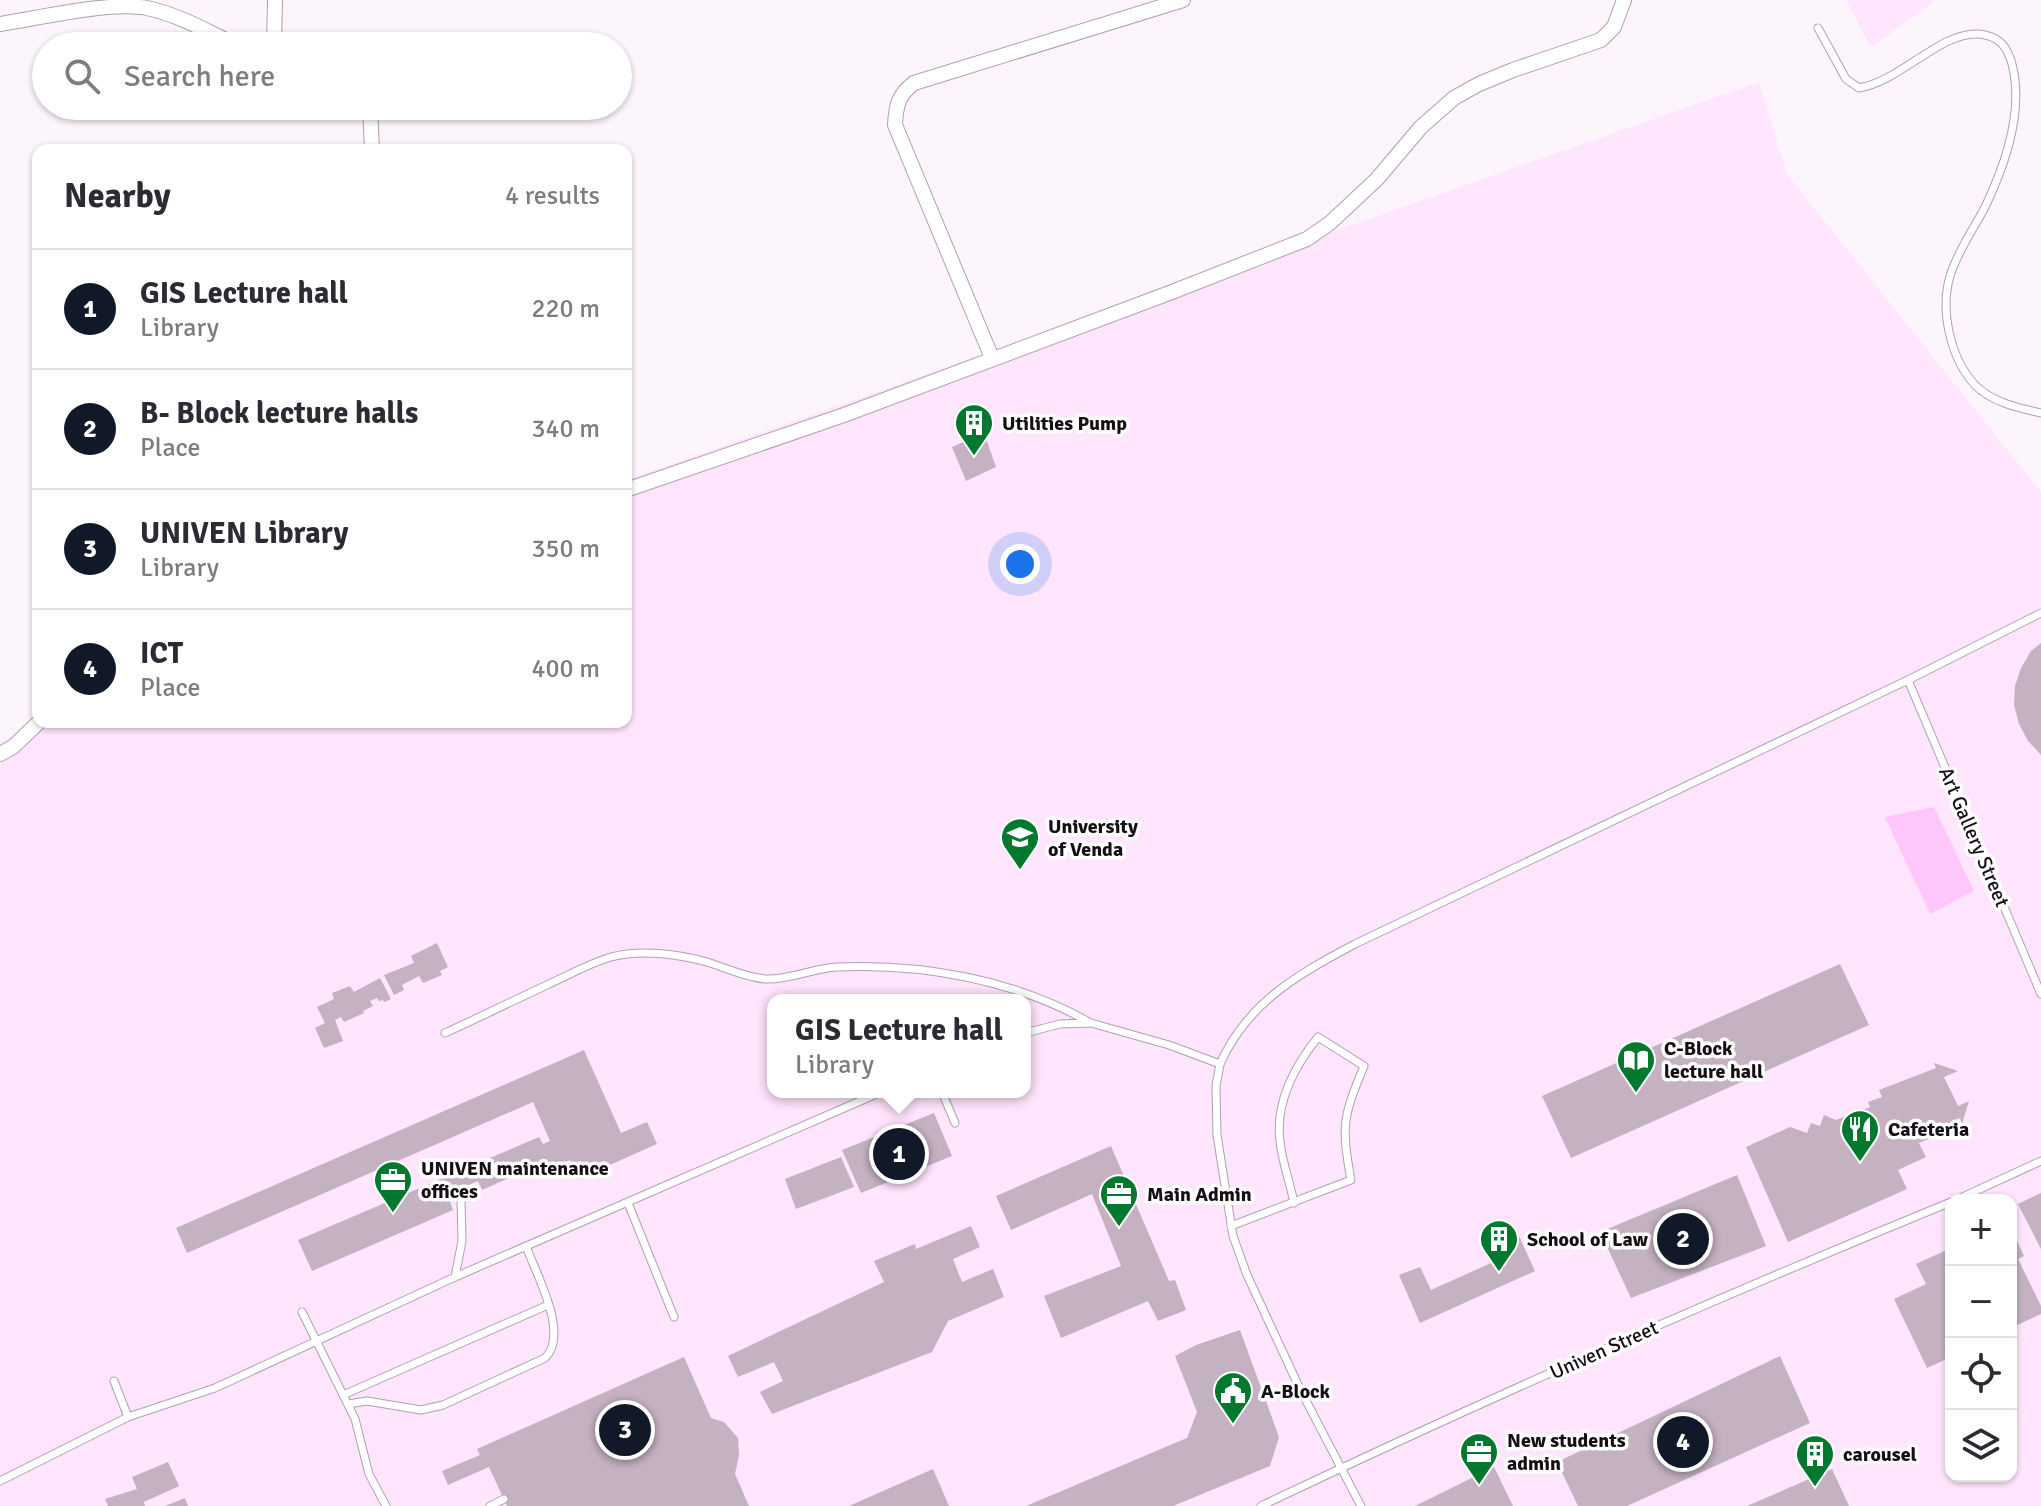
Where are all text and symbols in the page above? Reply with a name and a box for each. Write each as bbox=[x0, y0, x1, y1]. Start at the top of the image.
search box bbox=[32, 32, 632, 120]
icon: search bbox=[60, 54, 104, 98]
text: Search here bbox=[124, 58, 275, 95]
text: Nearby bbox=[64, 175, 171, 217]
text: 4 results bbox=[505, 180, 600, 212]
text: GIS Lecture hall bbox=[140, 275, 348, 312]
text: 1 bbox=[83, 293, 97, 325]
text: 220 m bbox=[531, 293, 600, 325]
text: Library bbox=[140, 312, 219, 344]
text: B- Block lecture halls bbox=[140, 395, 418, 432]
building icon: Utilities Pump bbox=[953, 402, 995, 457]
place label: Utilities Pump bbox=[1002, 411, 1127, 436]
text: 2 bbox=[83, 413, 97, 445]
text: 340 m bbox=[531, 413, 600, 445]
text: Place bbox=[140, 432, 201, 464]
text: UNIVEN Library bbox=[140, 515, 348, 552]
text: 3 bbox=[83, 533, 97, 565]
text: 350 m bbox=[531, 533, 600, 565]
your location bbox=[1000, 544, 1040, 584]
text: Library bbox=[140, 552, 219, 584]
text: ICT bbox=[140, 635, 183, 672]
text: 4 bbox=[83, 653, 97, 685]
text: 400 m bbox=[531, 653, 600, 685]
text: Place bbox=[140, 672, 201, 704]
street label: Art Gallery Street bbox=[1933, 763, 2015, 911]
place label: University of Venda bbox=[1048, 814, 1138, 862]
school or university icon: University of Venda bbox=[999, 816, 1041, 871]
popup bbox=[767, 994, 1031, 1098]
text: GIS Lecture hall bbox=[795, 1012, 1003, 1049]
place label: C-Block lecture hall bbox=[1664, 1036, 1763, 1084]
library icon: C-Block lecture hall bbox=[1615, 1039, 1657, 1094]
text: Library bbox=[795, 1049, 874, 1081]
restaurant icon: Cafeteria bbox=[1839, 1108, 1881, 1163]
place label: Cafeteria bbox=[1888, 1117, 1969, 1142]
pin: 1 bbox=[873, 1124, 925, 1184]
place label: UNIVEN maintenance offices bbox=[421, 1156, 609, 1204]
office icon: UNIVEN maintenance offices bbox=[372, 1159, 414, 1214]
office icon: Main Admin bbox=[1098, 1173, 1140, 1228]
place label: Main Admin bbox=[1147, 1182, 1252, 1207]
map controls bbox=[1945, 1194, 2017, 1482]
button: + bbox=[1945, 1194, 2017, 1266]
pin: 2 bbox=[1657, 1209, 1709, 1269]
building icon: School of Law bbox=[1478, 1218, 1520, 1273]
place label: School of Law bbox=[1527, 1227, 1649, 1252]
button: − bbox=[1945, 1266, 2017, 1338]
street label: Univen Street bbox=[1546, 1315, 1662, 1385]
button: locate bbox=[1945, 1338, 2017, 1410]
public building icon: A-Block bbox=[1212, 1370, 1254, 1425]
place label: A-Block bbox=[1261, 1379, 1331, 1404]
pin: 3 bbox=[599, 1400, 651, 1460]
button: layers bbox=[1945, 1410, 2017, 1482]
pin: 4 bbox=[1657, 1412, 1709, 1472]
place label: New students admin bbox=[1507, 1428, 1626, 1476]
office icon: New students admin bbox=[1458, 1431, 1500, 1486]
building icon: carousel bbox=[1794, 1433, 1836, 1488]
place label: carousel bbox=[1843, 1442, 1917, 1467]

